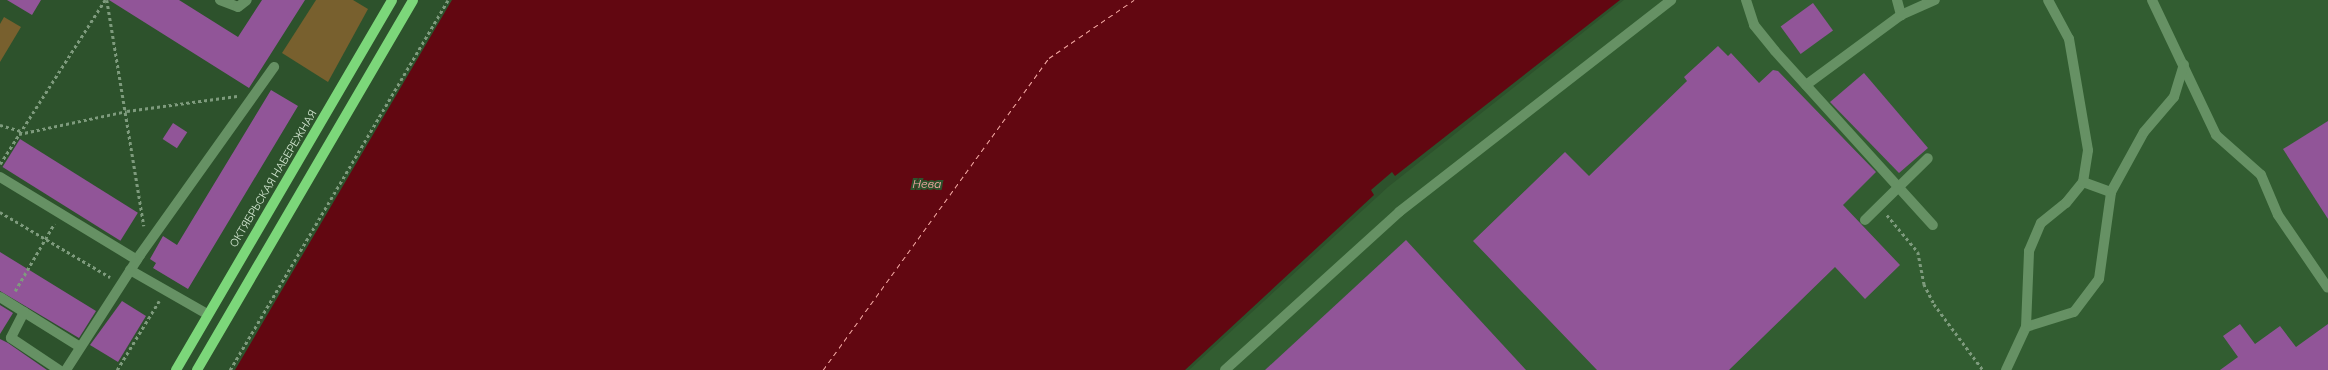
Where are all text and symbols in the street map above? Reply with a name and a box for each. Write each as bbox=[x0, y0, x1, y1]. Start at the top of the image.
street label: ОКТЯБРЬСКАЯ НАБЕРЕЖНАЯ bbox=[228, 108, 320, 250]
water label: Нева bbox=[913, 178, 941, 192]

